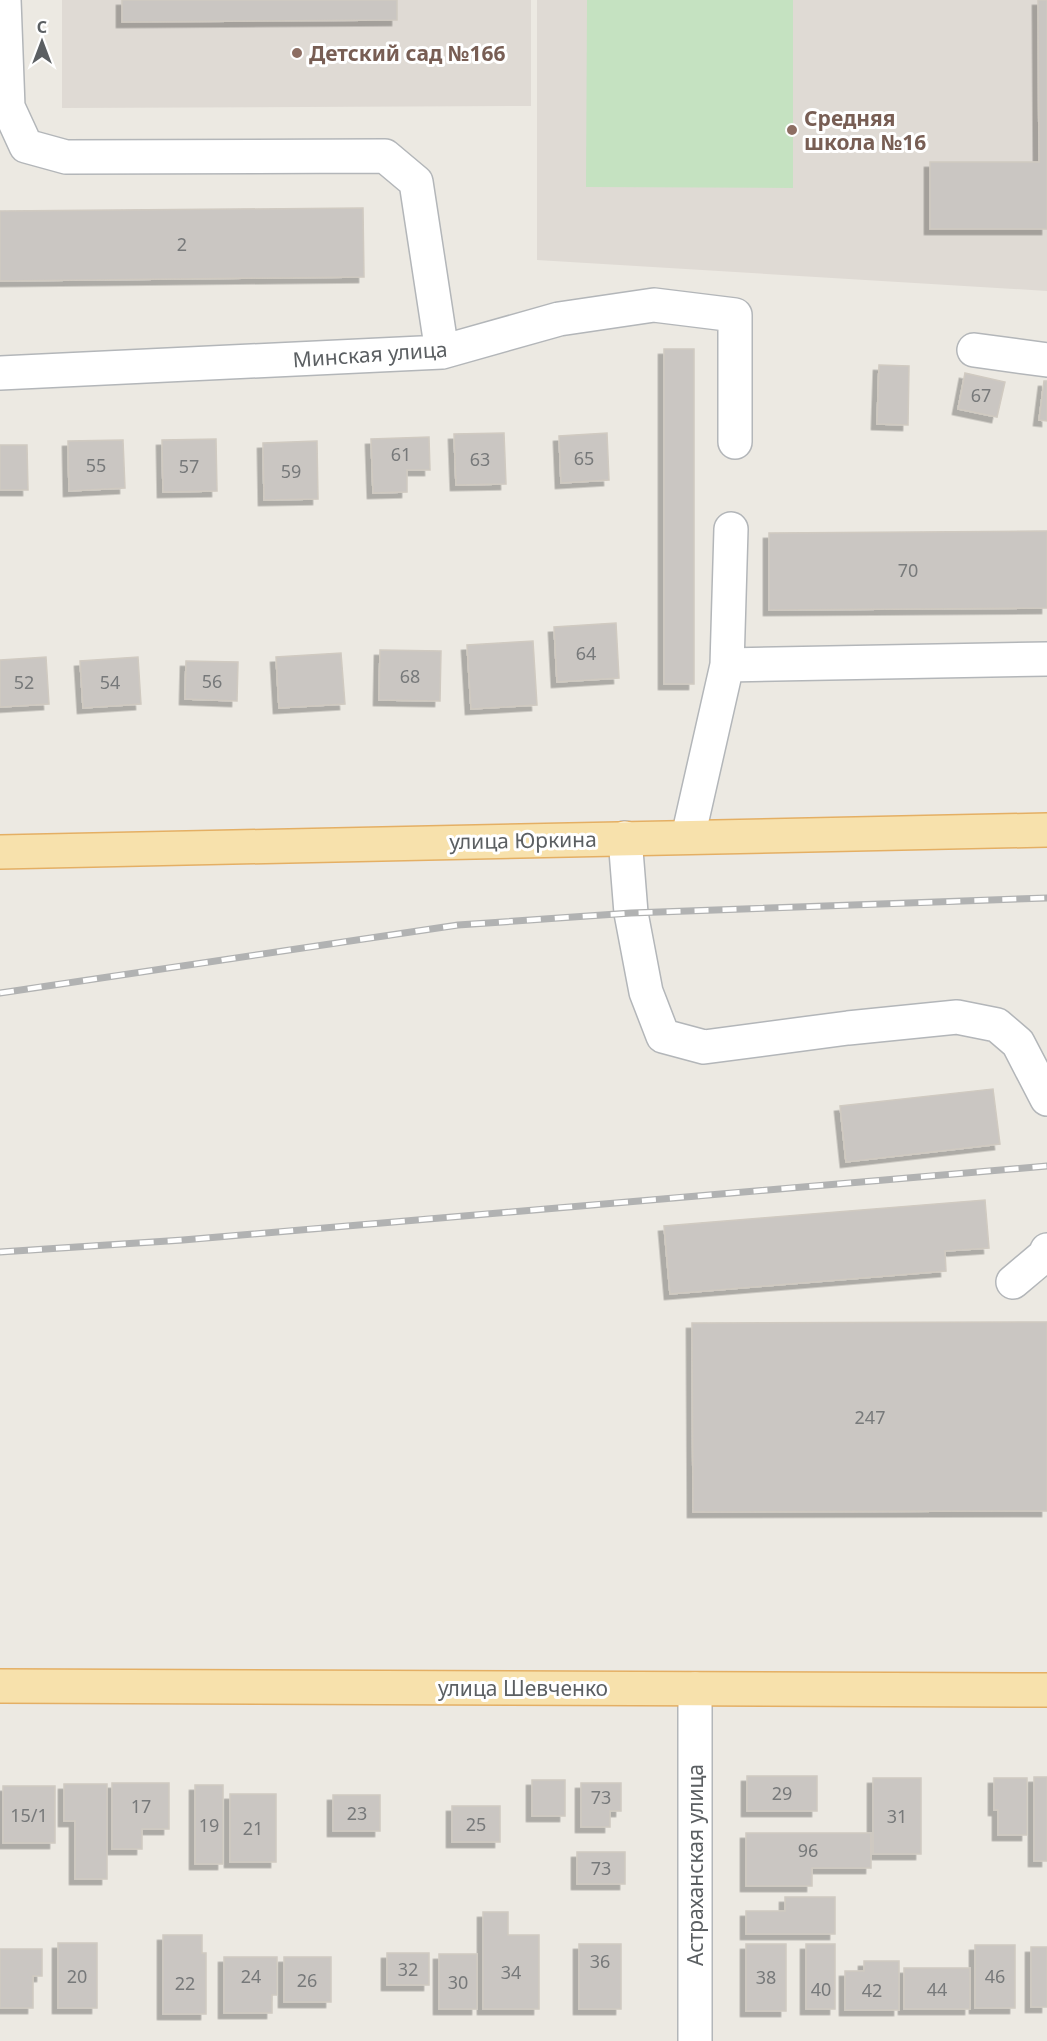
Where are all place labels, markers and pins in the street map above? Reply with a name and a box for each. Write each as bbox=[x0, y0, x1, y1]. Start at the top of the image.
place label: Детский сад №166 bbox=[309, 39, 505, 67]
marker: Детский сад №166 bbox=[290, 46, 304, 60]
place label: Средняя школа №16 bbox=[804, 104, 926, 156]
marker: Средняя школа №16 bbox=[785, 123, 799, 137]

